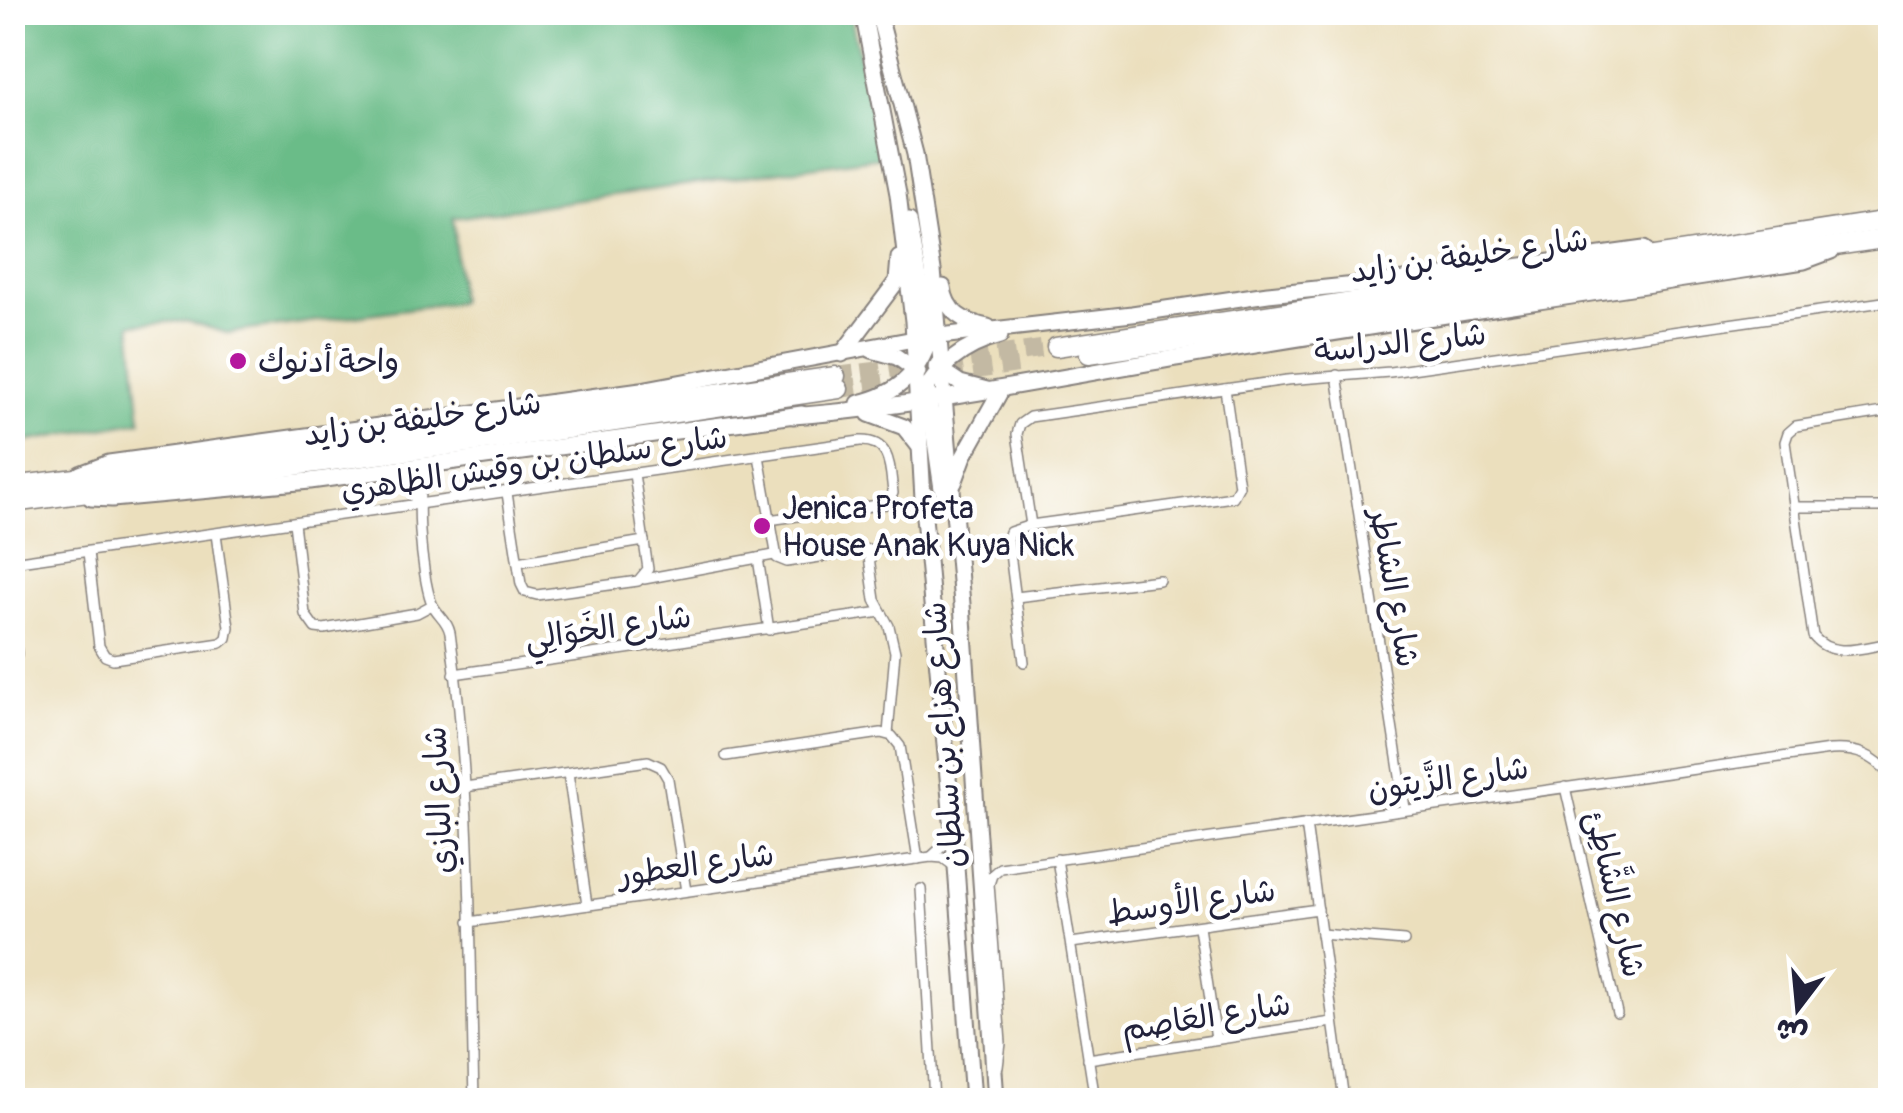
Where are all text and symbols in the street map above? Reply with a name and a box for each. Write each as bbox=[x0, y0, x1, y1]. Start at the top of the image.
street label: شارع خليفة بن زايد bbox=[1347, 219, 1591, 294]
street label: شارع الدراسة bbox=[1312, 314, 1488, 374]
place label: واحة أدنوك bbox=[258, 342, 399, 382]
marker: واحة أدنوك bbox=[227, 350, 249, 372]
street label: شارع خليفة بن زايد bbox=[300, 382, 544, 457]
street label: شارع سلطان بن وقيش الظاهري bbox=[338, 417, 730, 513]
place label: Jenica Profeta House Anak Kuya Nick bbox=[782, 489, 1074, 566]
street label: شارع الشاطر bbox=[1358, 503, 1428, 671]
marker: Jenica Profeta House Anak Kuya Nick bbox=[751, 515, 773, 537]
street label: شارع الخَوَالِي bbox=[522, 596, 695, 666]
street label: شارع هزاع بن سلطان bbox=[915, 600, 975, 869]
street label: شارع البازي bbox=[415, 725, 465, 875]
street label: شارع الزَّيتون bbox=[1365, 746, 1531, 812]
street label: شارع الشَّاطِئ bbox=[1574, 806, 1658, 982]
street label: شارع العطور bbox=[613, 834, 777, 898]
street label: شارع الأوسط bbox=[1104, 868, 1278, 936]
north arrow bbox=[1748, 958, 1848, 1058]
street label: شارع العَاصِم bbox=[1119, 984, 1294, 1053]
text: ش bbox=[1772, 1010, 1811, 1052]

